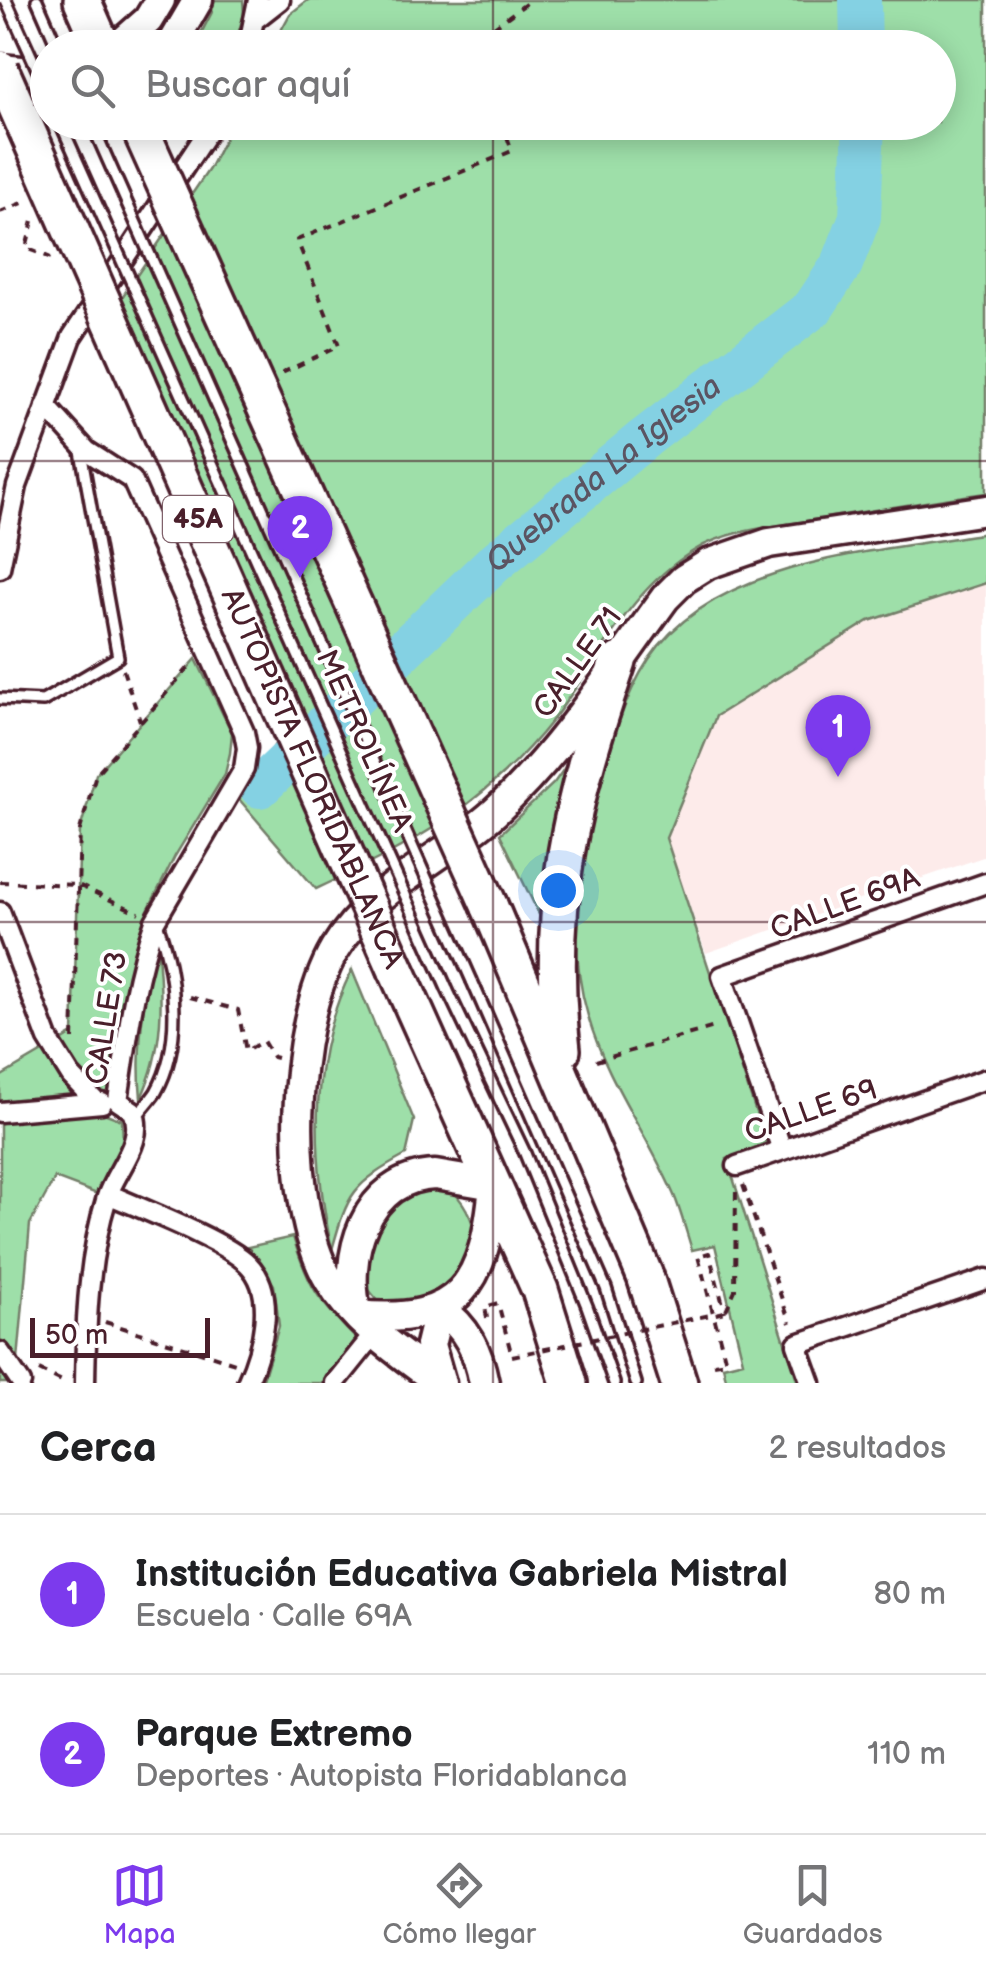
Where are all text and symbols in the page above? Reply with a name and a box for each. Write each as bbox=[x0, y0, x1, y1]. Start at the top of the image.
search box bbox=[30, 30, 956, 140]
icon: search bbox=[65, 58, 120, 113]
text: Buscar aquí bbox=[145, 63, 351, 108]
water label: Quebrada La Iglesia bbox=[478, 367, 729, 581]
road number: 45A bbox=[163, 496, 233, 542]
pin: 2 bbox=[268, 496, 332, 578]
street label: AUTOPISTA FLORIDABLANCA bbox=[213, 583, 412, 975]
street label: CALLE 71 bbox=[526, 601, 630, 725]
street label: METROLÍNEA bbox=[308, 644, 421, 838]
pin: 1 bbox=[806, 694, 870, 777]
street label: CALLE 69A bbox=[766, 860, 925, 948]
your location bbox=[533, 865, 584, 916]
street label: CALLE 73 bbox=[79, 949, 135, 1087]
street label: CALLE 69 bbox=[740, 1072, 882, 1150]
scale bar bbox=[30, 1313, 210, 1358]
text: 50 m bbox=[45, 1319, 108, 1352]
text: Cerca bbox=[40, 1423, 157, 1474]
text: 2 resultados bbox=[768, 1429, 946, 1468]
text: Institución Educativa Gabriela Mistral bbox=[135, 1552, 788, 1597]
text: 1 bbox=[66, 1575, 79, 1614]
text: 80 m bbox=[873, 1575, 946, 1614]
text: Escuela · Calle 69A bbox=[135, 1597, 412, 1636]
text: Parque Extremo bbox=[135, 1712, 413, 1757]
text: 2 bbox=[63, 1735, 82, 1774]
text: 110 m bbox=[867, 1735, 946, 1774]
text: Deportes · Autopista Floridablanca bbox=[135, 1757, 628, 1796]
tab: Mapa bbox=[103, 1858, 176, 1951]
tab: Cómo llegar bbox=[382, 1858, 536, 1951]
tab: Guardados bbox=[743, 1858, 883, 1951]

